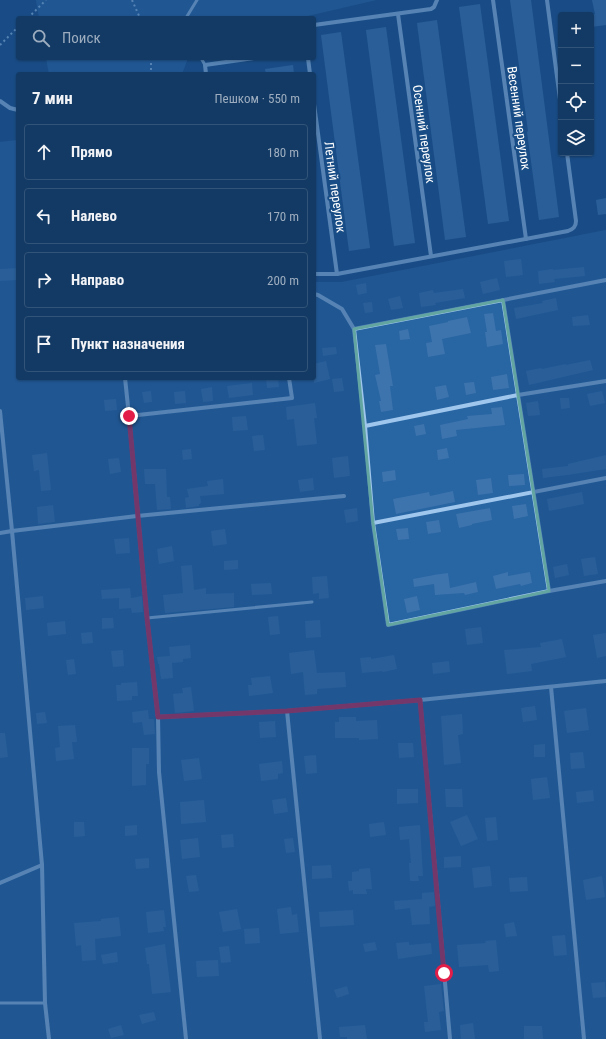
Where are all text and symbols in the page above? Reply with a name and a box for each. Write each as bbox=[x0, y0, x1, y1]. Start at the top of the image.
map controls bbox=[558, 12, 594, 156]
button: + bbox=[558, 12, 594, 48]
search box bbox=[16, 16, 316, 60]
icon: search bbox=[30, 27, 52, 49]
text: Поиск bbox=[62, 29, 101, 47]
button: − bbox=[558, 48, 594, 84]
street label: Весенний переулок bbox=[504, 65, 534, 171]
street label: Осенний переулок bbox=[410, 84, 438, 185]
button: locate bbox=[558, 84, 594, 120]
text: 7 мин bbox=[32, 88, 73, 108]
text: Пешком · 550 m bbox=[214, 91, 300, 106]
button: layers bbox=[558, 120, 594, 156]
street label: Летний переулок bbox=[321, 140, 349, 234]
icon: ahead bbox=[33, 141, 55, 163]
text: Прямо bbox=[71, 143, 112, 161]
text: 180 m bbox=[267, 145, 299, 160]
icon: left bbox=[33, 205, 55, 227]
text: Налево bbox=[71, 207, 117, 225]
text: 170 m bbox=[267, 209, 299, 224]
icon: right bbox=[33, 269, 55, 291]
text: Направо bbox=[71, 271, 124, 289]
text: 200 m bbox=[267, 273, 299, 288]
icon: arrive bbox=[33, 333, 55, 355]
text: Пункт назначения bbox=[71, 335, 185, 353]
route end bbox=[120, 407, 138, 425]
route start bbox=[435, 964, 453, 982]

